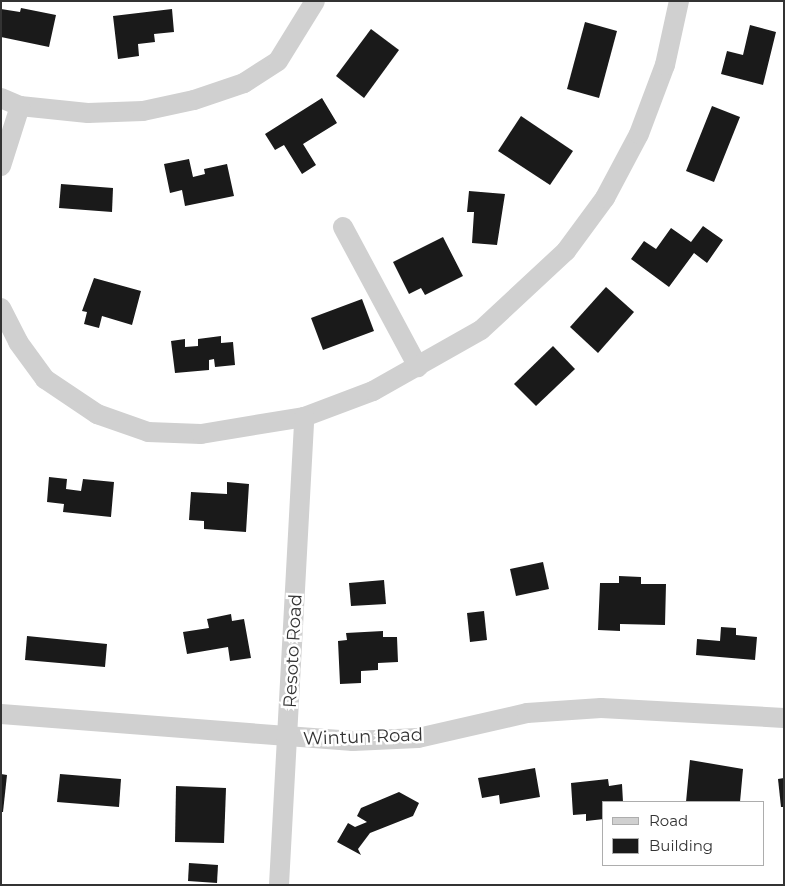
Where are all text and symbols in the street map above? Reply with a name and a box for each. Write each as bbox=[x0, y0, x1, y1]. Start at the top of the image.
street label: Resoto Road bbox=[279, 594, 307, 708]
street label: Wintun Road bbox=[303, 724, 423, 750]
legend bbox=[602, 801, 765, 866]
text: Road bbox=[649, 811, 688, 830]
text: Building bbox=[649, 836, 713, 855]

